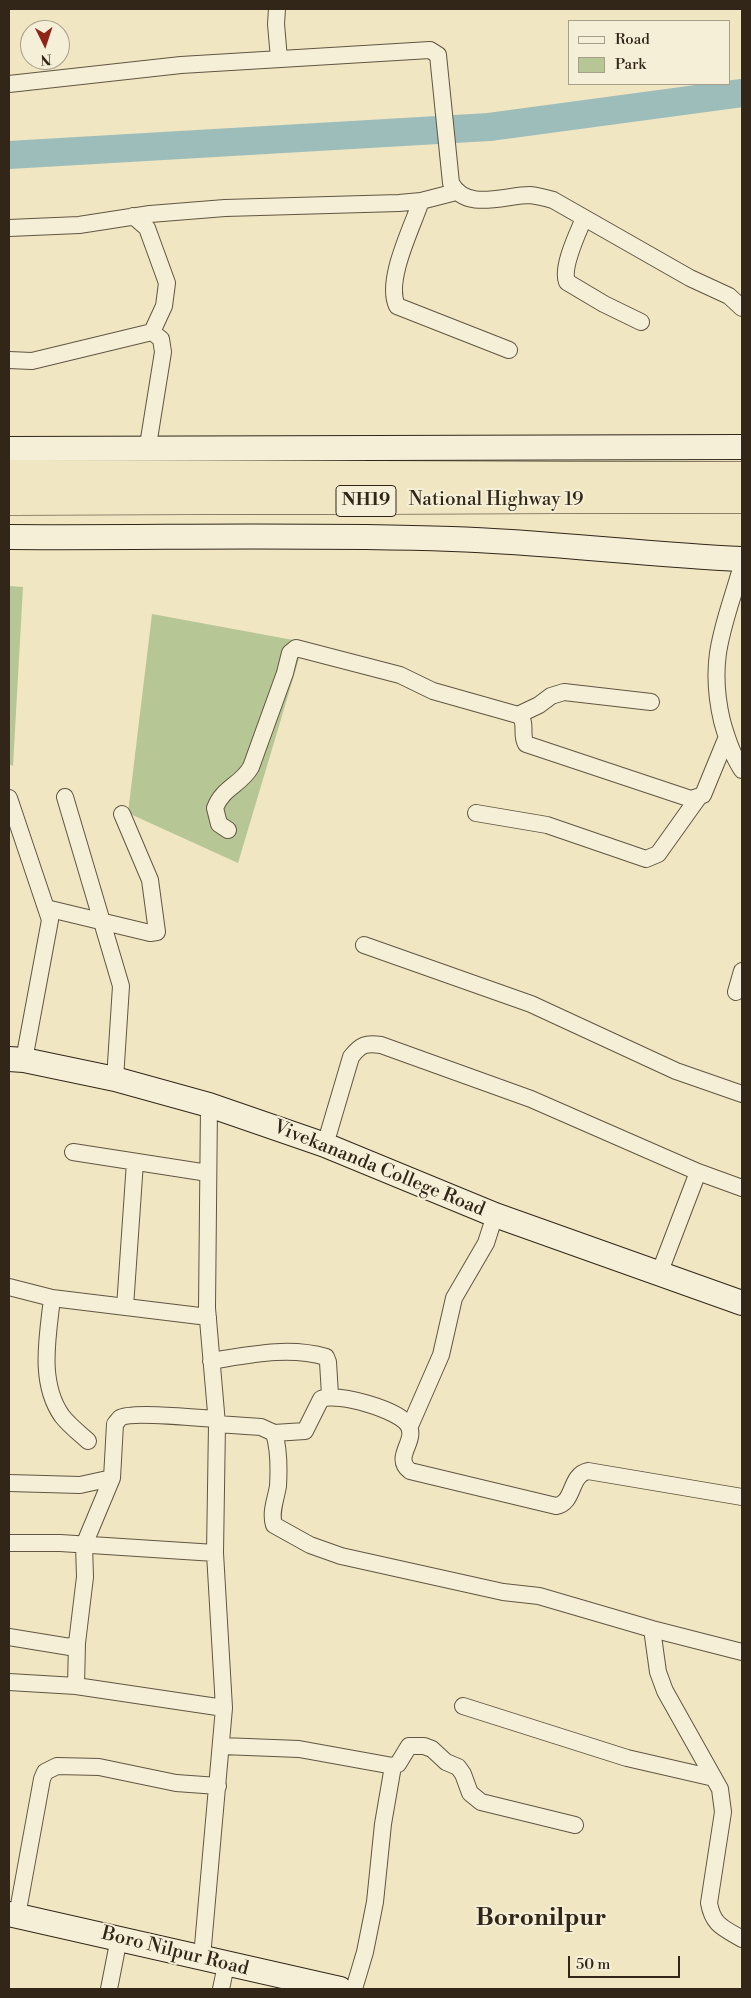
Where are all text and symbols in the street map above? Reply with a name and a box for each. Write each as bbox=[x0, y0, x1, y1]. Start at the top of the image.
north arrow bbox=[20, 20, 70, 70]
legend bbox=[568, 20, 731, 85]
text: Road bbox=[615, 30, 650, 49]
text: N bbox=[40, 50, 52, 68]
text: Park bbox=[615, 55, 646, 74]
road number: NH19 bbox=[336, 486, 396, 516]
street label: National Highway 19 bbox=[409, 489, 583, 511]
street label: Vivekananda College Road bbox=[270, 1116, 488, 1222]
district label: Boronilpur bbox=[476, 1905, 606, 1933]
street label: Boro Nilpur Road bbox=[99, 1923, 251, 1981]
scale bar bbox=[571, 1946, 684, 1978]
text: 50 m bbox=[576, 1955, 610, 1974]

